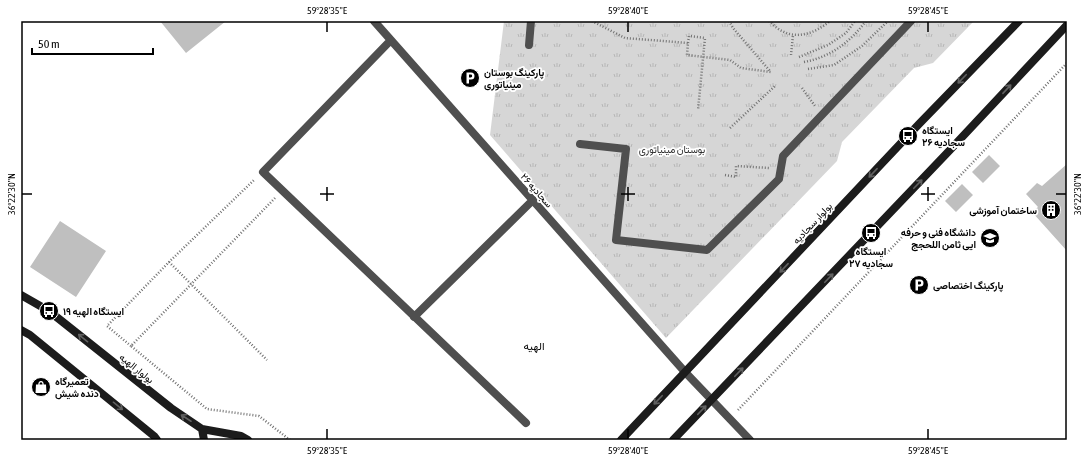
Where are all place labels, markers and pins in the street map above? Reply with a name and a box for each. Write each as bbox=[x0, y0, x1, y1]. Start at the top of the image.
parking icon: پارکینگ بوستان مینیاتوری bbox=[459, 67, 481, 89]
place label: پارکینگ بوستان مینیاتوری bbox=[484, 67, 544, 91]
bus stop icon: ایستگاه سجادیه ۲۶ bbox=[897, 125, 919, 147]
place label: ایستگاه سجادیه ۲۶ bbox=[922, 125, 965, 149]
building icon: ساختمان آموزشی bbox=[1040, 199, 1062, 221]
place label: ساختمان آموزشی bbox=[969, 205, 1037, 217]
bus stop icon: ایستگاه سجادیه ۲۷ bbox=[860, 222, 882, 244]
place label: دانشگاه فنی و حرفه ایی ثامن اللحجج bbox=[901, 227, 976, 252]
school or university icon: دانشگاه فنی و حرفه ایی ثامن اللحجج bbox=[979, 227, 1001, 249]
place label: ایستگاه سجادیه ۲۷ bbox=[849, 246, 893, 270]
parking icon: پارکینگ اختصاصی bbox=[908, 274, 930, 296]
place label: پارکینگ اختصاصی bbox=[933, 280, 1003, 293]
bus stop icon: ایستگاه الهیه ۱۹ bbox=[38, 300, 60, 322]
place label: ایستگاه الهیه ۱۹ bbox=[63, 306, 124, 318]
shop icon: تعمیرگاه دنده شیش bbox=[30, 376, 52, 398]
place label: تعمیرگاه دنده شیش bbox=[55, 376, 99, 400]

